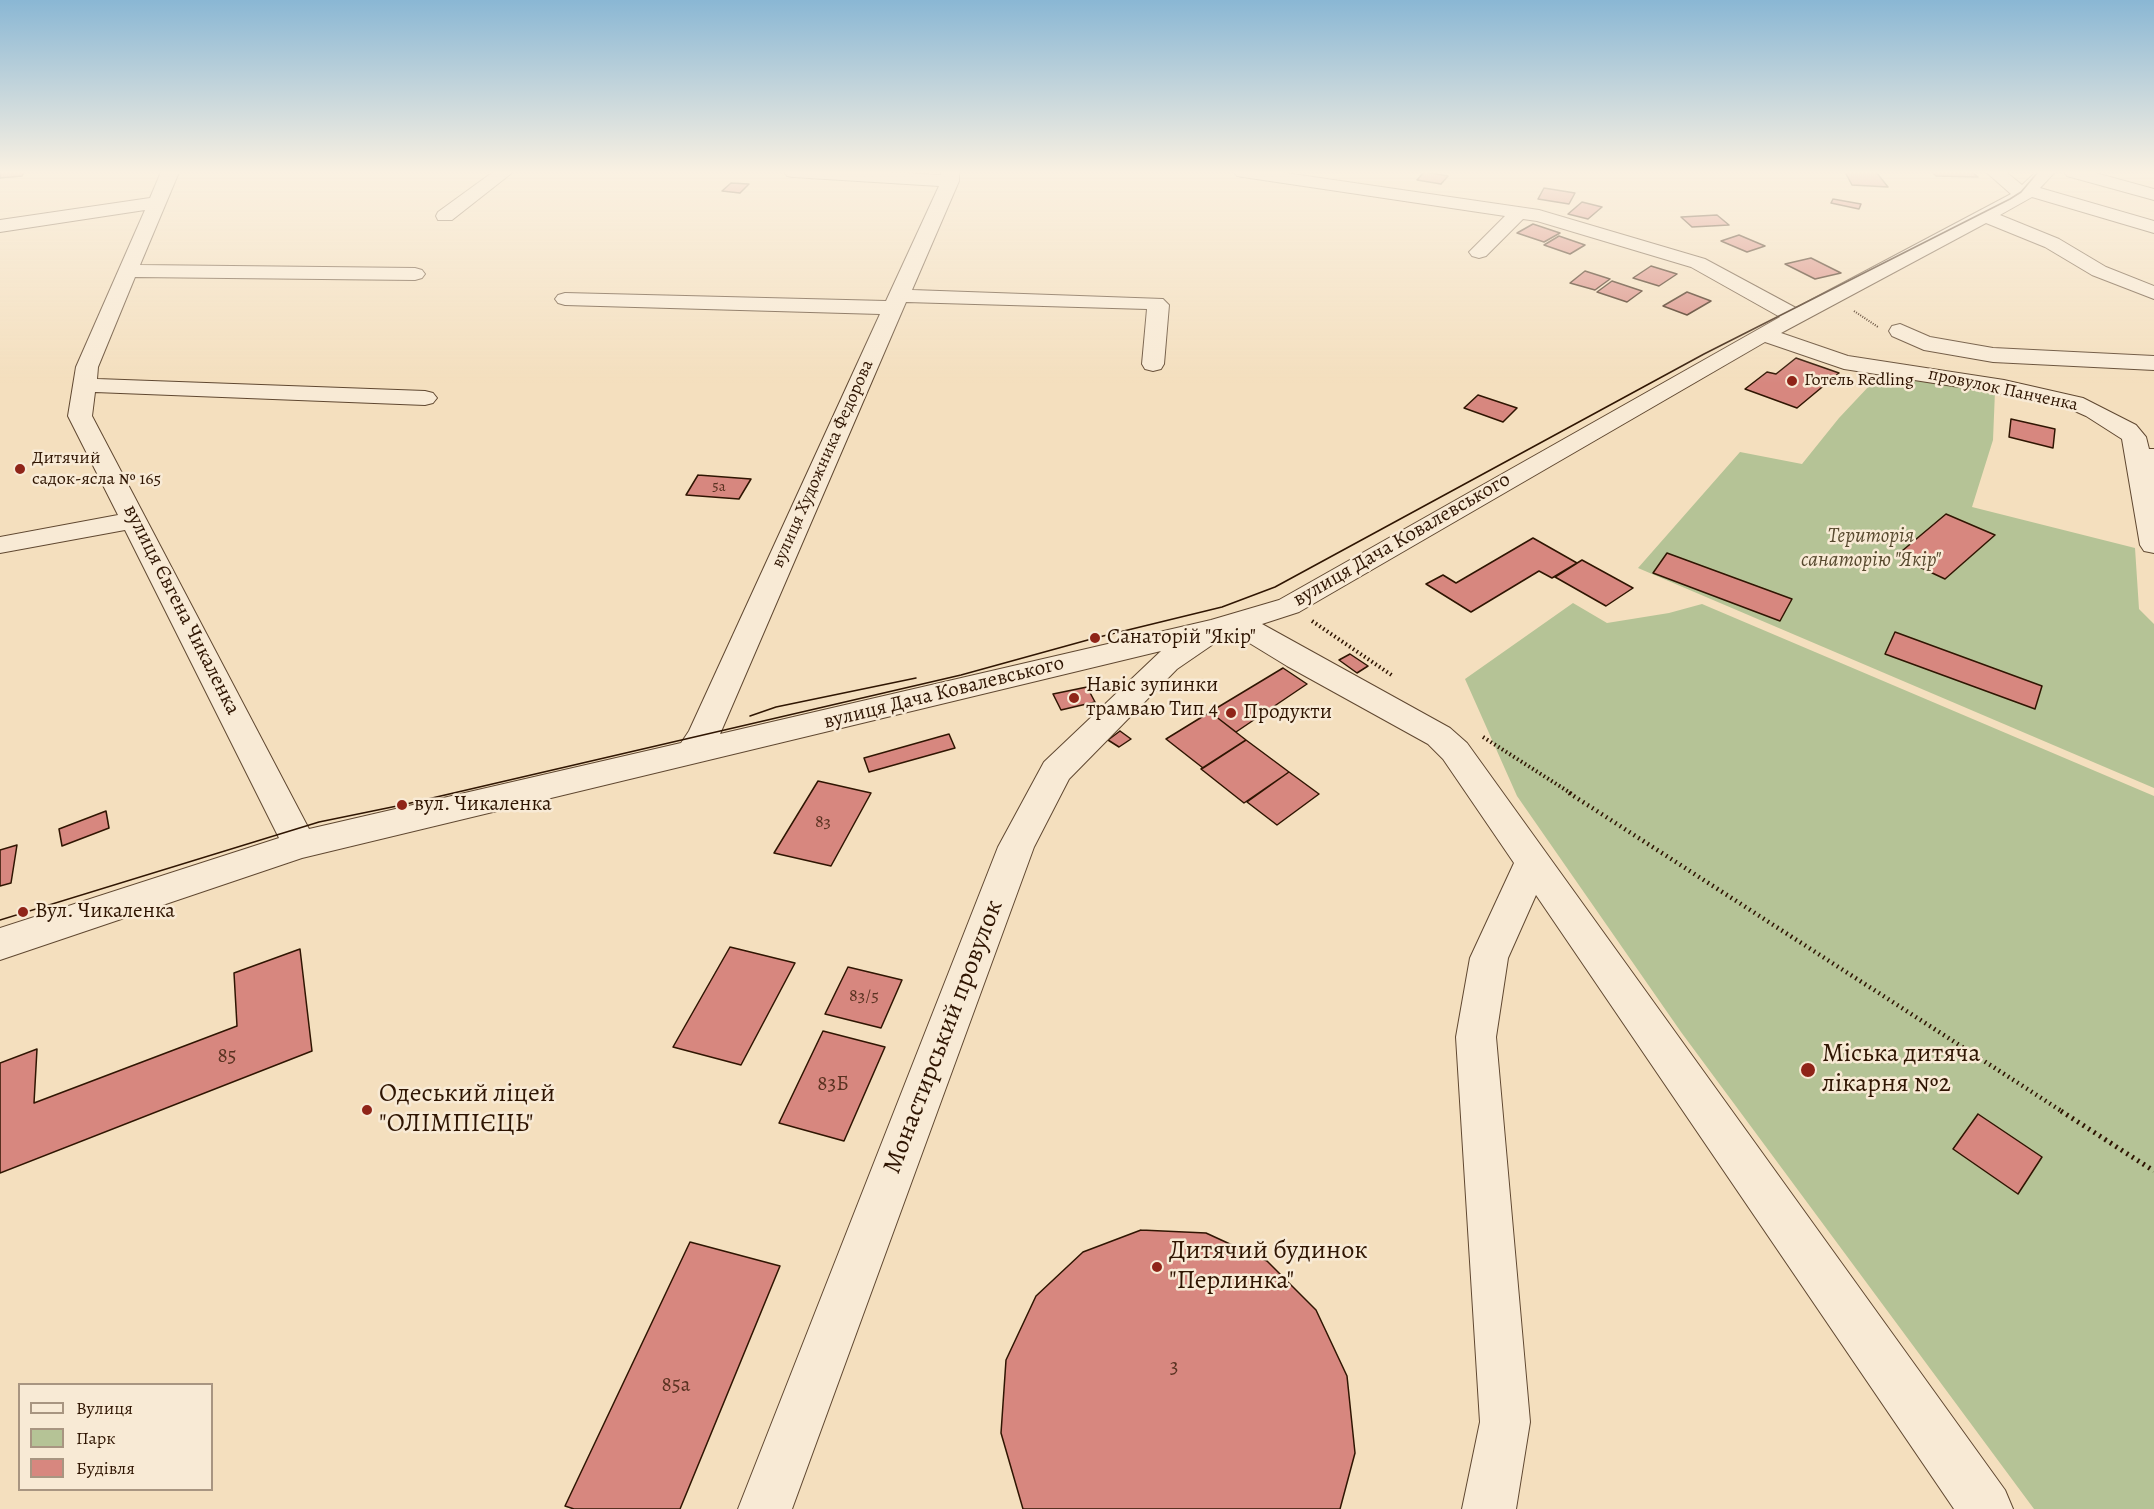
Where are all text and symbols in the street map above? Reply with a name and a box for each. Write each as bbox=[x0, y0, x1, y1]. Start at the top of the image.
street label: вулиця Художника Федорова bbox=[767, 357, 879, 571]
street label: провулок Панченка bbox=[1926, 364, 2080, 416]
place label: Готель Redling bbox=[1804, 370, 1914, 392]
marker: Готель Redling bbox=[1785, 374, 1799, 388]
place label: Дитячий садок-ясла № 165 bbox=[32, 448, 161, 490]
marker: Дитячий садок-ясла № 165 bbox=[13, 462, 27, 476]
street label: вулиця Дача Ковалевського bbox=[1289, 467, 1515, 613]
house number: 5а bbox=[712, 478, 726, 496]
street label: вулиця Євгена Чикаленка bbox=[117, 501, 245, 719]
park label: Територія санаторію "Якір" bbox=[1801, 524, 1941, 574]
place label: Санаторій "Якір" bbox=[1107, 625, 1256, 651]
marker: Санаторій "Якір" bbox=[1088, 631, 1102, 645]
street label: вулиця Дача Ковалевського bbox=[821, 651, 1067, 735]
place label: Навіс зупинки трамваю Тип 4 bbox=[1086, 673, 1218, 723]
marker: Навіс зупинки трамваю Тип 4 bbox=[1067, 691, 1081, 705]
place label: Продукти bbox=[1243, 700, 1332, 726]
marker: Продукти bbox=[1224, 706, 1238, 720]
place label: вул. Чикаленка bbox=[414, 792, 552, 818]
marker: вул. Чикаленка bbox=[395, 798, 409, 812]
house number: 83 bbox=[815, 812, 831, 834]
street label: Монастирський провулок bbox=[877, 896, 1011, 1178]
place label: Вул. Чикаленка bbox=[35, 899, 175, 925]
marker: Вул. Чикаленка bbox=[16, 905, 30, 919]
house number: 83/5 bbox=[849, 986, 879, 1008]
place label: Міська дитяча лікарня №2 bbox=[1822, 1039, 1980, 1100]
house number: 85 bbox=[217, 1044, 237, 1070]
marker: Міська дитяча лікарня №2 bbox=[1799, 1061, 1817, 1079]
house number: 83Б bbox=[817, 1072, 849, 1098]
place label: Одеський ліцей "ОЛІМПІЄЦЬ" bbox=[379, 1079, 555, 1140]
marker: Одеський ліцей "ОЛІМПІЄЦЬ" bbox=[360, 1103, 374, 1117]
place label: Дитячий будинок "Перлинка" bbox=[1169, 1236, 1368, 1298]
marker: Дитячий будинок "Перлинка" bbox=[1150, 1260, 1164, 1274]
house number: 3 bbox=[1170, 1355, 1178, 1381]
house number: 85а bbox=[662, 1373, 690, 1399]
legend bbox=[18, 1383, 213, 1491]
text: Вулиця bbox=[76, 1396, 133, 1420]
text: Парк bbox=[76, 1426, 116, 1450]
text: Будівля bbox=[76, 1456, 135, 1480]

